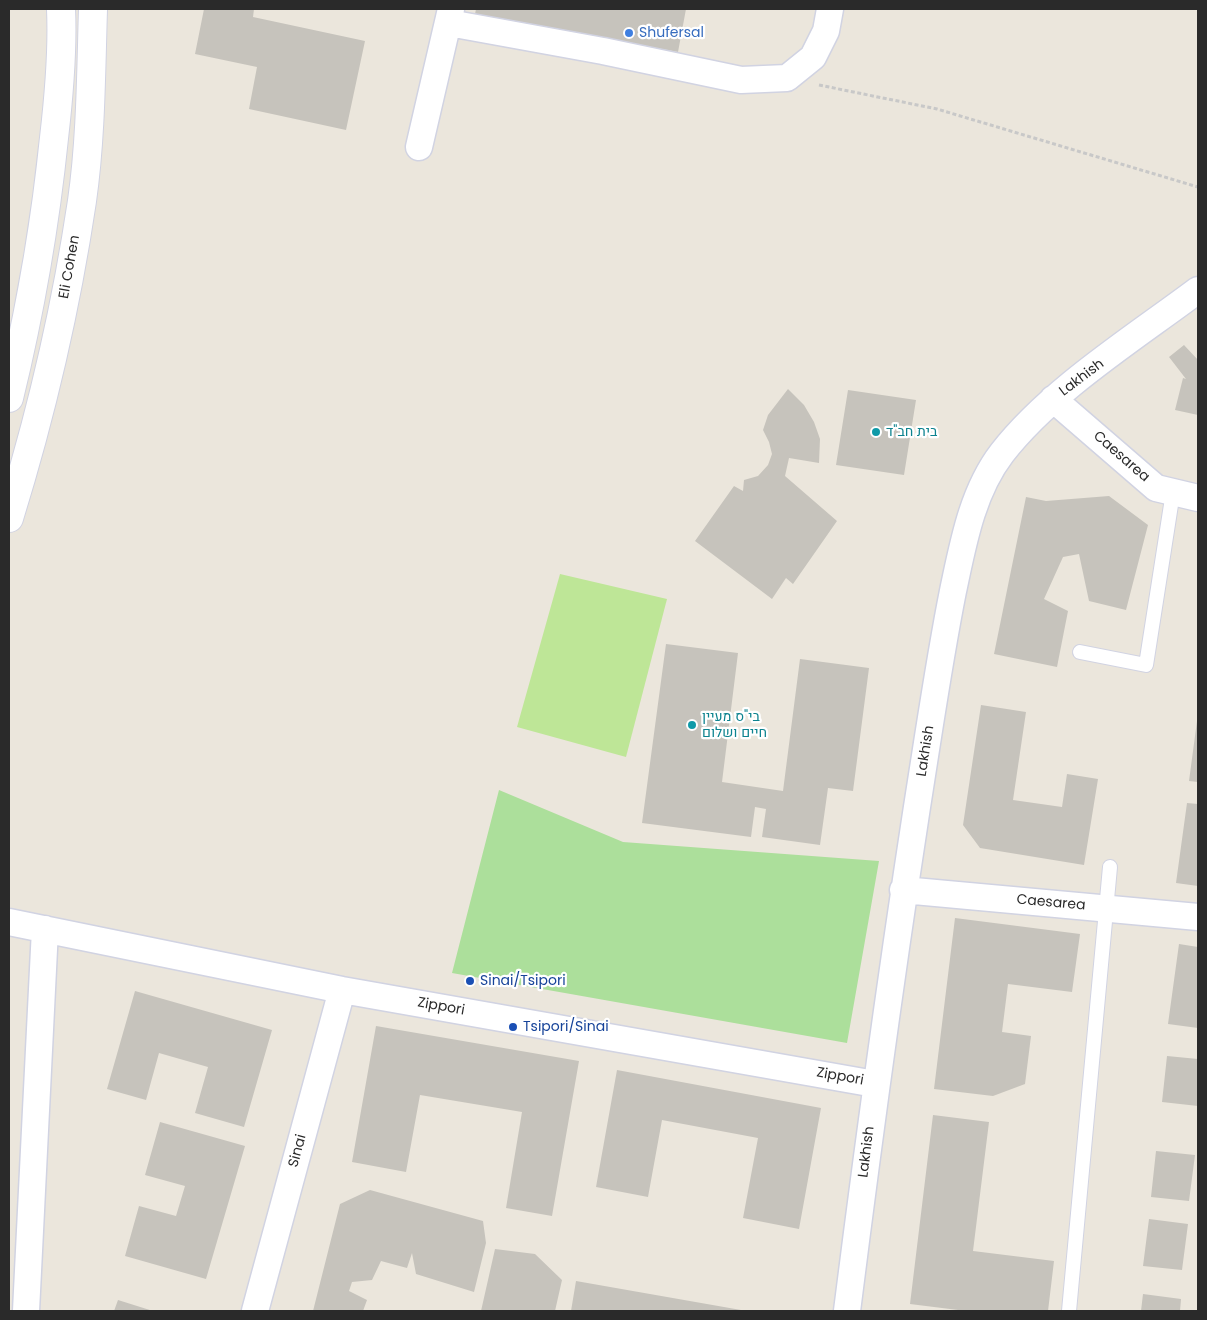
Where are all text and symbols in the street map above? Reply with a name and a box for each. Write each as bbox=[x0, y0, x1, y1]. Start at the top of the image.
place label: Shufersal bbox=[639, 25, 704, 41]
marker: Shufersal bbox=[623, 27, 635, 39]
street label: Eli Cohen bbox=[56, 234, 84, 300]
street label: Lakhish bbox=[1056, 356, 1108, 400]
place label: בית חב"ד bbox=[886, 424, 937, 440]
marker: בית חב"ד bbox=[870, 426, 882, 438]
street label: Caesarea bbox=[1089, 428, 1153, 486]
place label: בי"ס מעיין חיים ושלום bbox=[702, 709, 767, 742]
marker: בי"ס מעיין חיים ושלום bbox=[686, 719, 698, 731]
street label: Lakhish bbox=[914, 724, 938, 778]
street label: Caesarea bbox=[1016, 892, 1086, 914]
place label: Sinai/Tsipori bbox=[480, 973, 566, 989]
marker: Sinai/Tsipori bbox=[464, 975, 476, 987]
street label: Zippori bbox=[416, 995, 466, 1019]
place label: Tsipori/Sinai bbox=[523, 1019, 609, 1035]
marker: Tsipori/Sinai bbox=[507, 1021, 519, 1033]
street label: Zippori bbox=[815, 1065, 865, 1089]
street label: Lakhish bbox=[856, 1125, 878, 1179]
street label: Sinai bbox=[286, 1133, 310, 1169]

